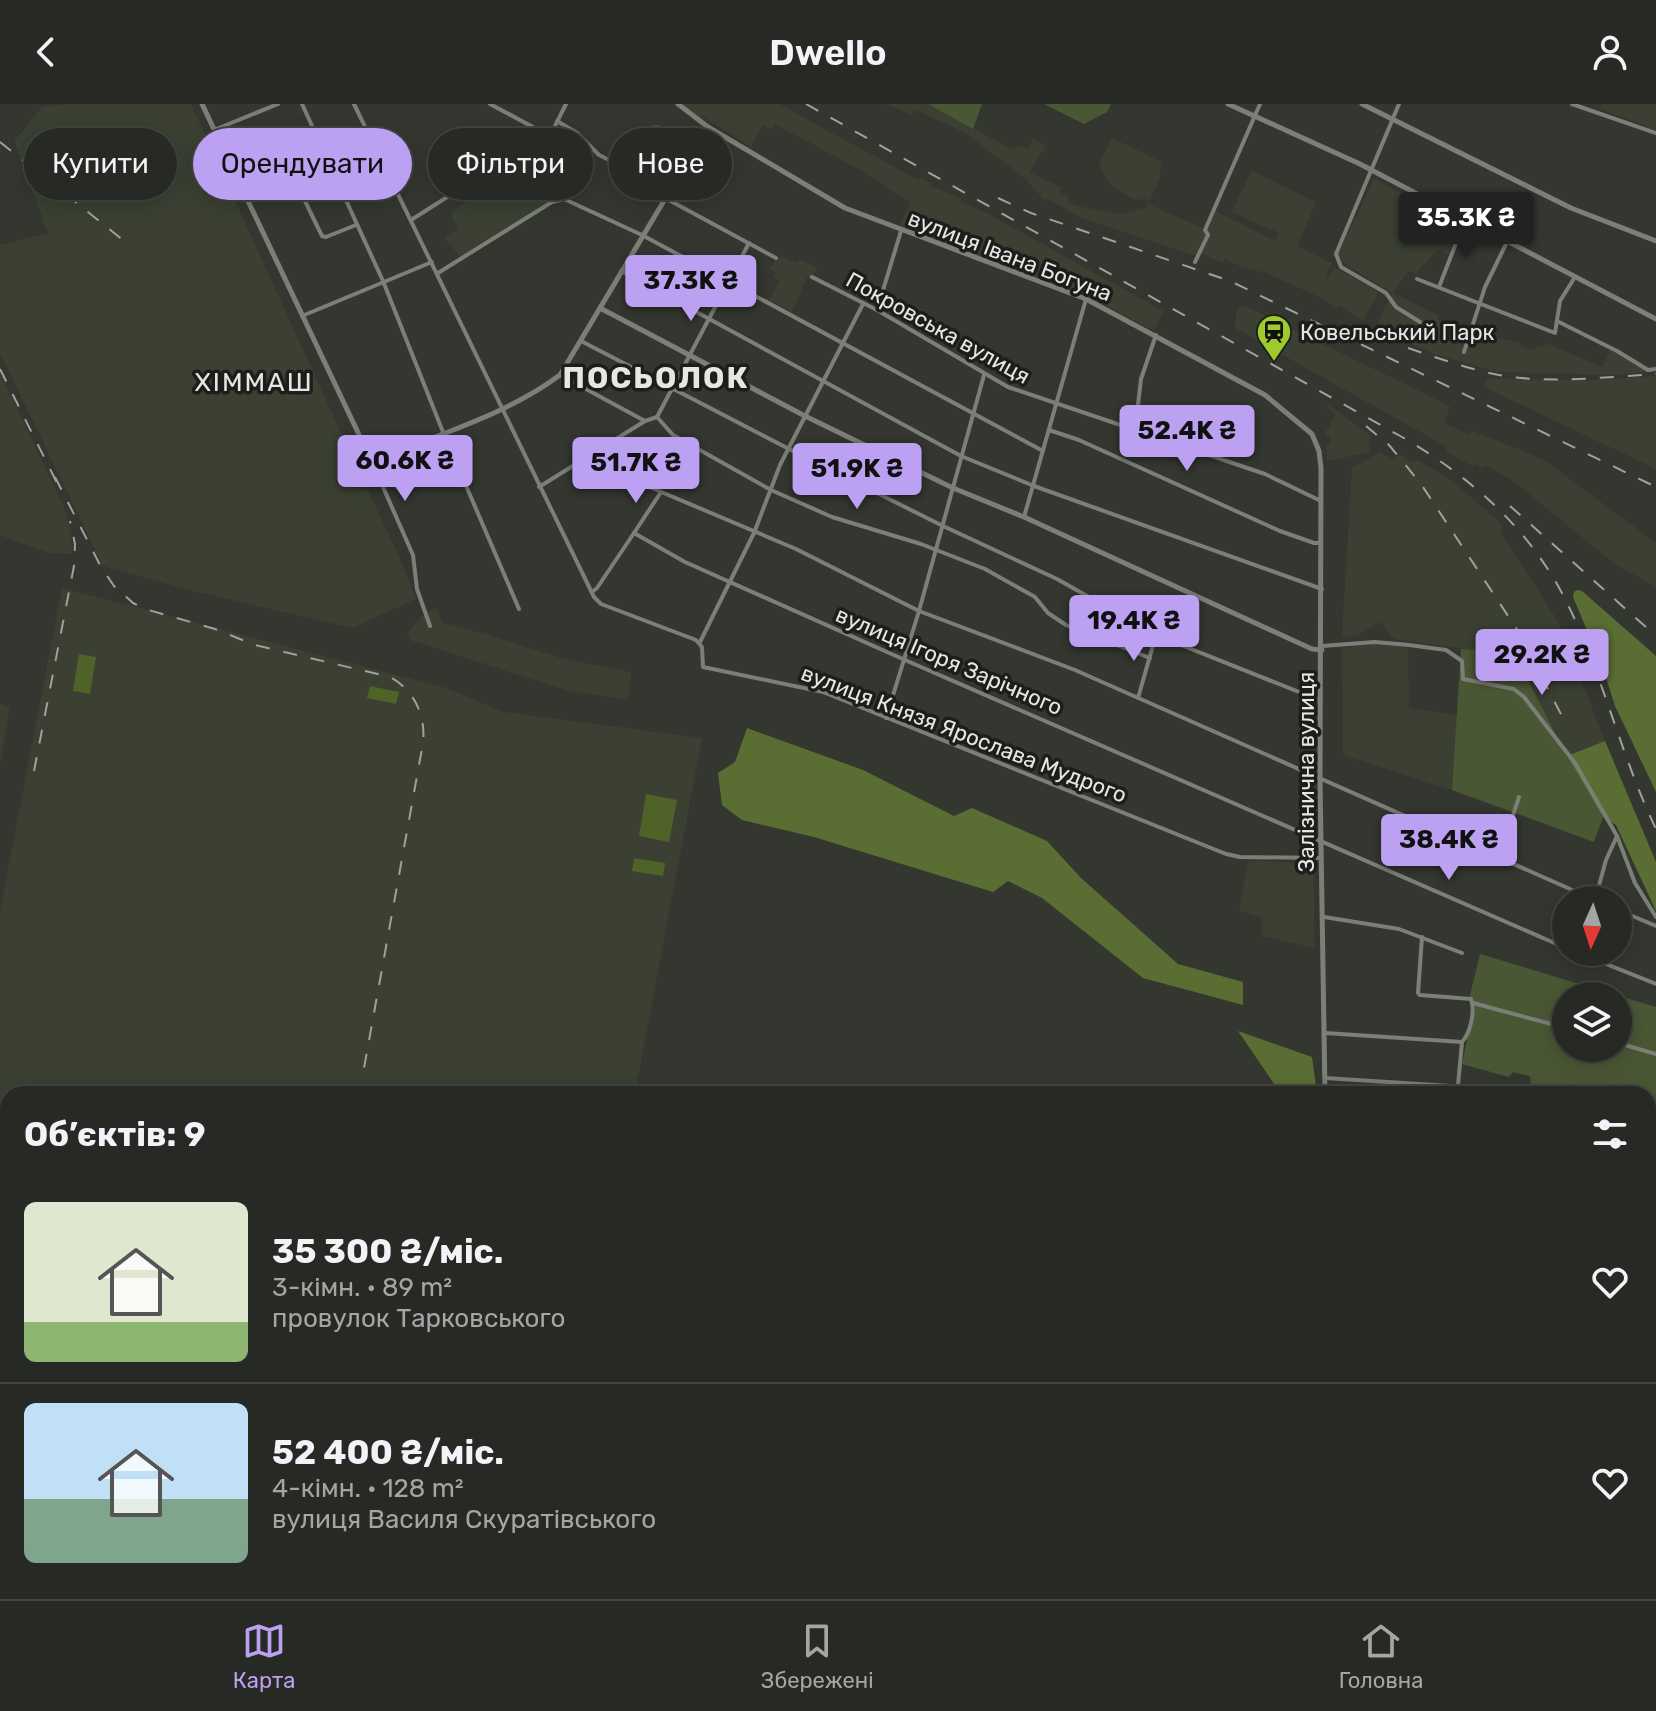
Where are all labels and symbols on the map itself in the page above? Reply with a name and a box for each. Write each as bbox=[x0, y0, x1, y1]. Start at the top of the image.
pin: 35.3K ₴ bbox=[1392, 192, 1540, 260]
street label: вулиця Івана Богуна bbox=[904, 205, 1116, 307]
pin: 37.3K ₴ bbox=[617, 255, 765, 323]
street label: Покровська вулиця bbox=[841, 266, 1035, 390]
station icon: Ковельський Парк bbox=[1255, 313, 1293, 363]
place label: Ковельський Парк bbox=[1300, 319, 1495, 346]
district label: ПОСЬОЛОК bbox=[563, 360, 749, 396]
district label: ХІММАШ bbox=[194, 367, 314, 398]
pin: 52.4K ₴ bbox=[1113, 405, 1261, 473]
pin: 60.6K ₴ bbox=[331, 435, 479, 503]
pin: 51.7K ₴ bbox=[562, 437, 710, 505]
pin: 51.9K ₴ bbox=[783, 443, 931, 511]
pin: 19.4K ₴ bbox=[1060, 595, 1208, 663]
street label: вулиця Ігоря Зарічного bbox=[832, 601, 1066, 721]
pin: 29.2K ₴ bbox=[1468, 629, 1616, 697]
street label: вулиця Князя Ярослава Мудрого bbox=[797, 659, 1131, 809]
street label: Залізнична вулиця bbox=[1293, 672, 1320, 872]
pin: 38.4K ₴ bbox=[1375, 814, 1523, 882]
north arrow bbox=[1552, 886, 1632, 966]

